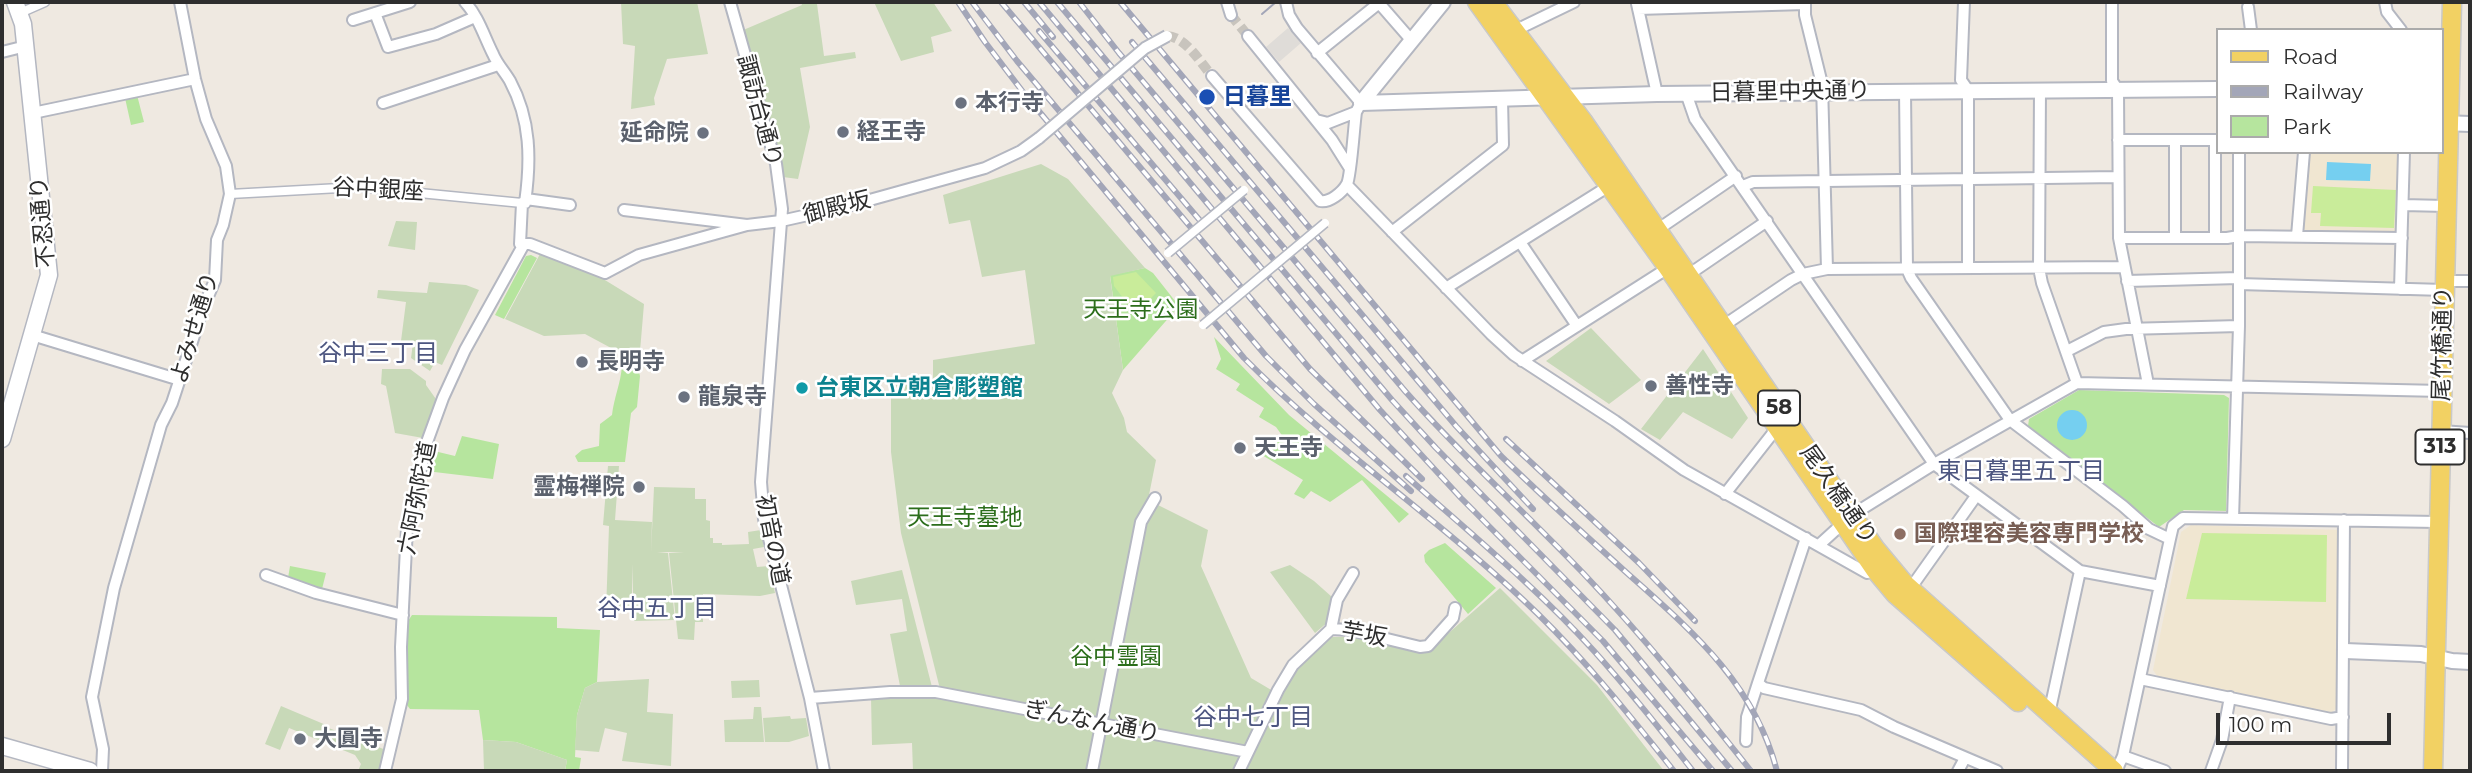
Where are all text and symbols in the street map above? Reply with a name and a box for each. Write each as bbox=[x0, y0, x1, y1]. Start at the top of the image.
legend bbox=[2216, 28, 2444, 154]
text: Road bbox=[2283, 44, 2338, 69]
street label: 諏訪台通り bbox=[731, 52, 787, 170]
street label: 日暮里中央通り bbox=[1709, 77, 1871, 107]
text: Railway bbox=[2283, 79, 2363, 104]
place label: 日暮里 bbox=[1223, 83, 1292, 111]
marker: 日暮里 bbox=[1197, 87, 1217, 107]
place label: 本行寺 bbox=[975, 89, 1044, 117]
marker: 本行寺 bbox=[953, 95, 969, 111]
text: Park bbox=[2283, 114, 2331, 139]
place label: 経王寺 bbox=[857, 118, 926, 146]
place label: 延命院 bbox=[620, 119, 689, 147]
marker: 経王寺 bbox=[835, 124, 851, 140]
marker: 延命院 bbox=[695, 125, 711, 141]
street label: 谷中銀座 bbox=[331, 174, 425, 206]
street label: 不忍通り bbox=[25, 175, 61, 269]
street label: 御殿坂 bbox=[800, 186, 874, 230]
street label: よみせ通り bbox=[165, 269, 225, 387]
street label: 尾竹橋通り bbox=[2428, 286, 2458, 402]
park label: 天王寺公園 bbox=[1084, 296, 1198, 324]
district label: 谷中三丁目 bbox=[318, 340, 438, 368]
place label: 長明寺 bbox=[596, 348, 665, 376]
marker: 長明寺 bbox=[574, 354, 590, 370]
place label: 善性寺 bbox=[1665, 372, 1734, 400]
place label: 台東区立朝倉彫塑館 bbox=[816, 374, 1023, 402]
marker: 善性寺 bbox=[1643, 378, 1659, 394]
marker: 台東区立朝倉彫塑館 bbox=[794, 380, 810, 396]
place label: 龍泉寺 bbox=[698, 383, 767, 411]
marker: 龍泉寺 bbox=[676, 389, 692, 405]
road number: 58 bbox=[1758, 390, 1800, 426]
road number: 313 bbox=[2416, 430, 2464, 464]
place label: 天王寺 bbox=[1254, 434, 1323, 462]
street label: 六阿弥陀道 bbox=[393, 439, 443, 557]
marker: 天王寺 bbox=[1232, 440, 1248, 456]
street label: 尾久橋通り bbox=[1794, 440, 1882, 550]
district label: 東日暮里五丁目 bbox=[1937, 458, 2105, 486]
place label: 霊梅禅院 bbox=[533, 473, 625, 501]
marker: 霊梅禅院 bbox=[631, 479, 647, 495]
street label: 初音の道 bbox=[750, 492, 794, 588]
park label: 天王寺墓地 bbox=[908, 504, 1022, 532]
place label: 国際理容美容専門学校 bbox=[1914, 520, 2144, 548]
marker: 国際理容美容専門学校 bbox=[1892, 526, 1908, 542]
district label: 谷中五丁目 bbox=[597, 595, 717, 623]
street label: 芋坂 bbox=[1339, 617, 1389, 653]
park label: 谷中霊園 bbox=[1070, 643, 1162, 671]
street label: ぎんなん通り bbox=[1022, 695, 1162, 749]
scale bar bbox=[2220, 700, 2395, 744]
district label: 谷中七丁目 bbox=[1193, 704, 1313, 732]
text: 100 m bbox=[2229, 712, 2292, 737]
place label: 大圓寺 bbox=[314, 725, 383, 753]
marker: 大圓寺 bbox=[292, 731, 308, 747]

